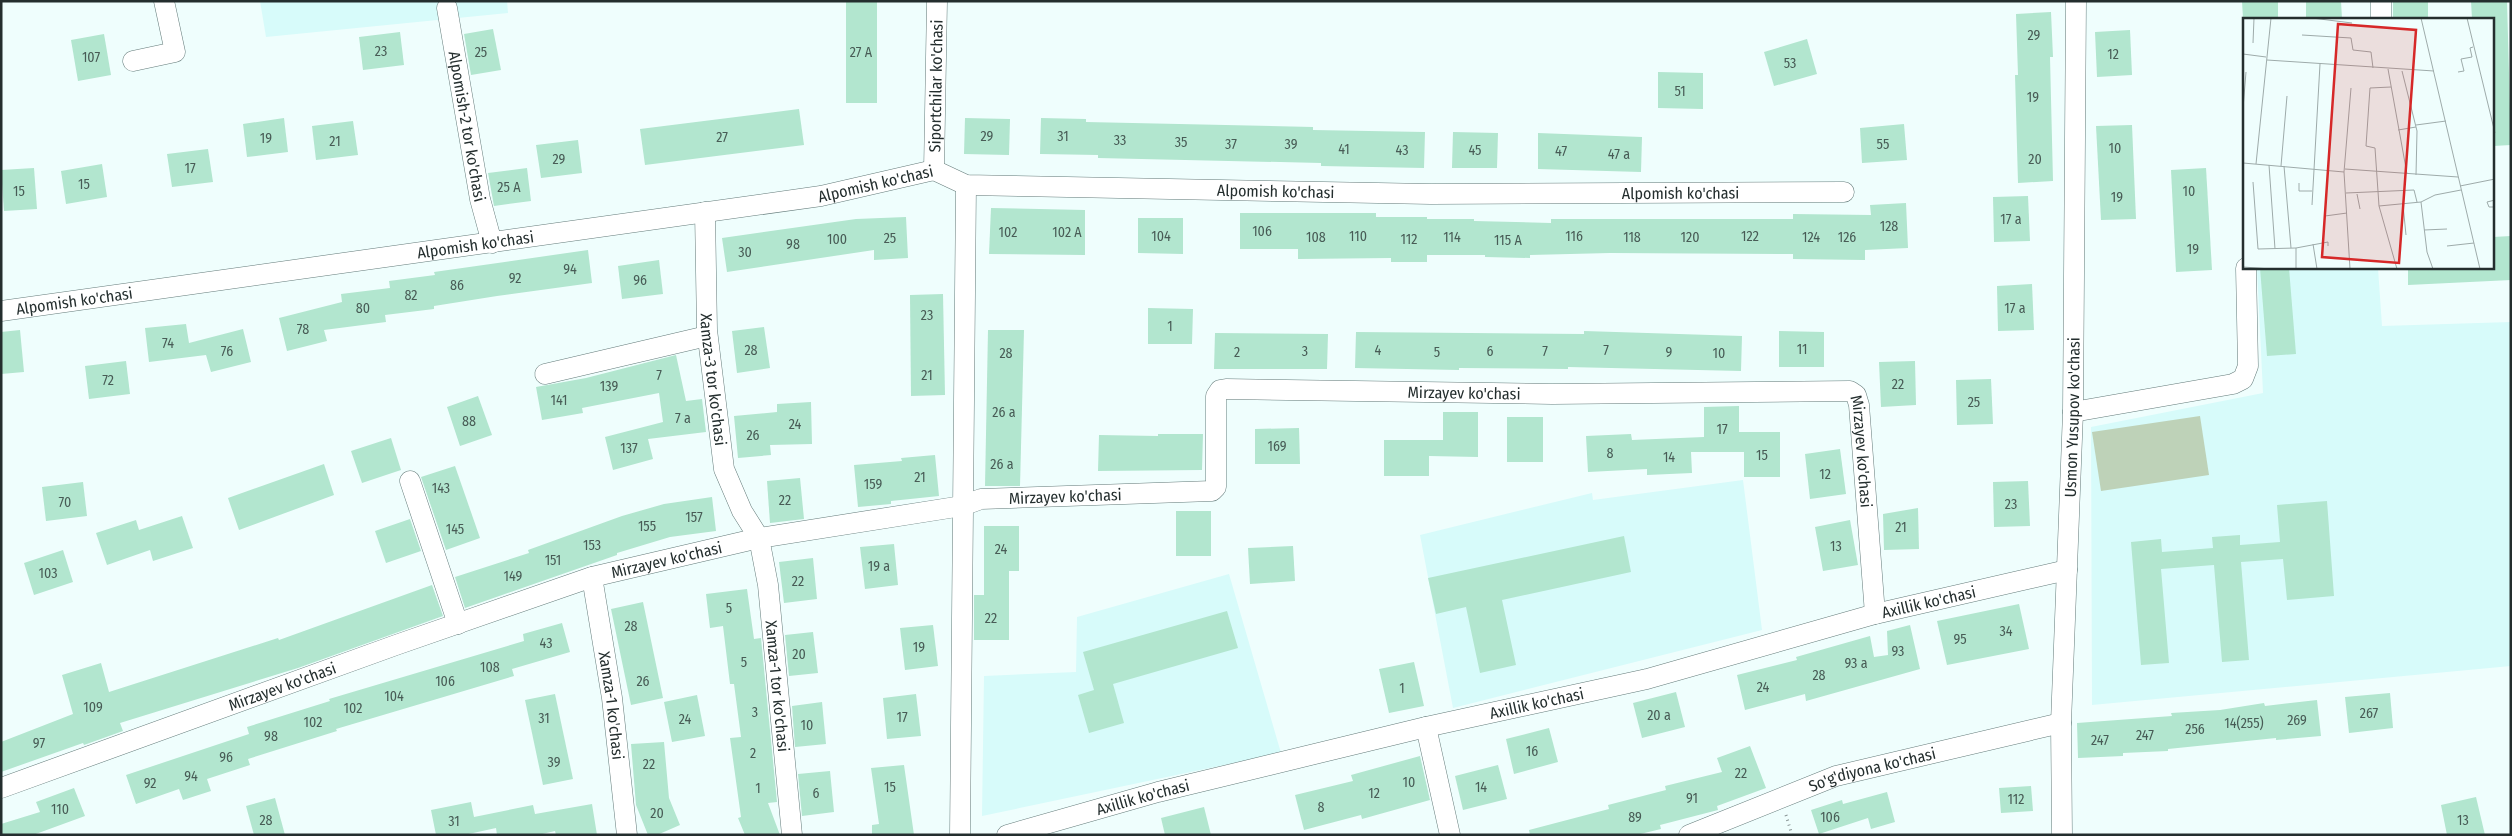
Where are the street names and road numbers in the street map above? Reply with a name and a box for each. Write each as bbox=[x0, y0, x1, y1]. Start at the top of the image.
street label: Siportchilar ko'chasi bbox=[925, 19, 946, 153]
street label: Alpomish-2 tor ko'chasi bbox=[445, 50, 490, 204]
street label: Alpomish ko'chasi bbox=[816, 161, 935, 206]
street label: Alpomish ko'chasi bbox=[1217, 180, 1335, 202]
street label: Alpomish ko'chasi bbox=[1622, 183, 1739, 203]
street label: Alpomish ko'chasi bbox=[416, 227, 535, 262]
street label: Alpomish ko'chasi bbox=[15, 283, 134, 318]
street label: Xamza-3 tor ko'chasi bbox=[697, 313, 731, 447]
street label: Usmon Yusupov ko'chasi bbox=[2060, 337, 2083, 498]
street label: Mirzayev ko'chasi bbox=[1407, 382, 1521, 403]
street label: Mirzayev ko'chasi bbox=[1847, 393, 1876, 508]
street label: Mirzayev ko'chasi bbox=[1008, 485, 1122, 508]
street label: Mirzayev ko'chasi bbox=[609, 538, 724, 582]
street label: Axillik ko'chasi bbox=[1880, 582, 1977, 622]
street label: Xamza-1 tor ko'chasi bbox=[762, 619, 793, 753]
street label: Xamza-1 ko'chasi bbox=[595, 650, 628, 761]
street label: Mirzayev ko'chasi bbox=[226, 658, 339, 714]
street label: Axillik ko'chasi bbox=[1488, 684, 1585, 722]
street label: So'g'diyona ko'chasi bbox=[1806, 743, 1937, 796]
street label: Axillik ko'chasi bbox=[1094, 775, 1191, 819]

